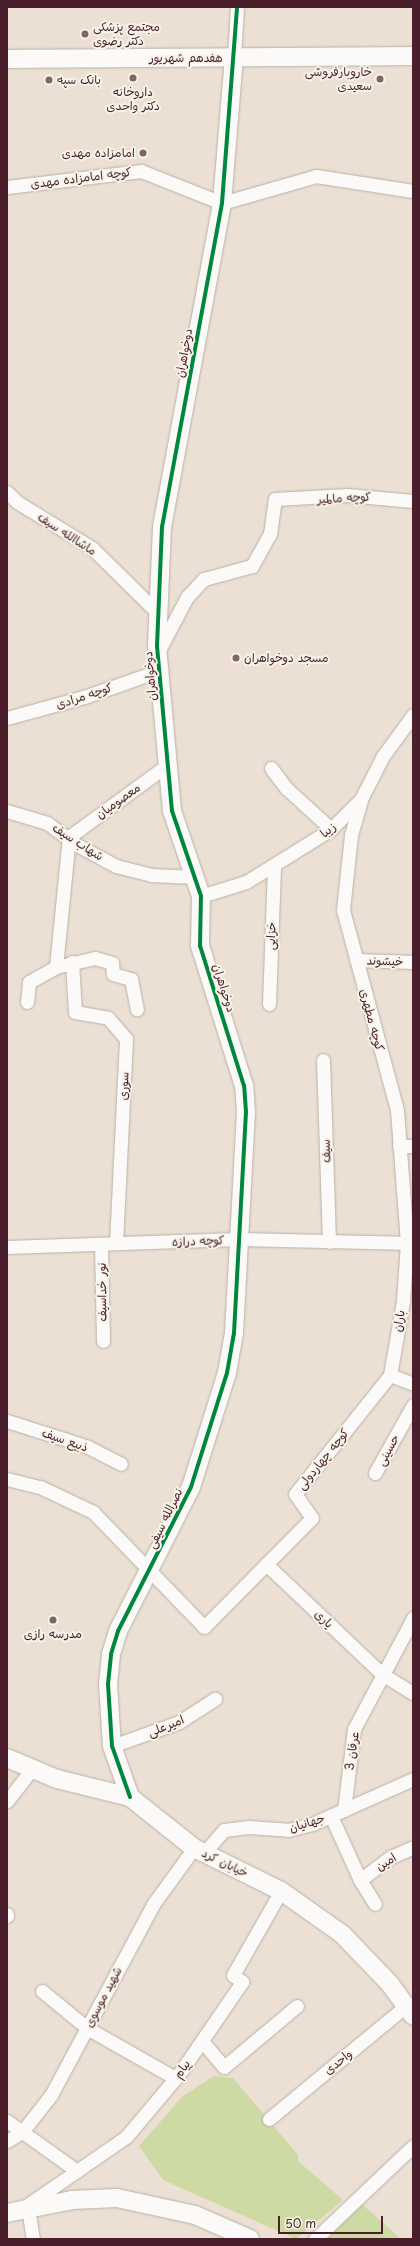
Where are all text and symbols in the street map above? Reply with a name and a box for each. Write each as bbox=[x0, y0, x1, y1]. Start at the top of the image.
place label: مجتمع پزشکی دکتر رضوی bbox=[93, 20, 160, 48]
marker: مجتمع پزشکی دکتر رضوی bbox=[80, 29, 90, 39]
street label: هفدهم شهریور bbox=[149, 51, 223, 65]
place label: خاروبارفروشی سعیدی bbox=[305, 65, 372, 93]
place label: بانک سپه bbox=[57, 73, 101, 87]
marker: داروخانه دکتر واحدی bbox=[128, 73, 138, 83]
marker: خاروبارفروشی سعیدی bbox=[375, 74, 385, 84]
marker: بانک سپه bbox=[44, 75, 54, 85]
place label: داروخانه دکتر واحدی bbox=[106, 85, 160, 113]
place label: امامزاده مهدی bbox=[62, 146, 135, 160]
marker: امامزاده مهدی bbox=[138, 148, 148, 158]
street label: کوچه امامزاده مهدی bbox=[30, 165, 132, 191]
street label: دوخواهران bbox=[173, 327, 195, 379]
street label: کوچه مالمیر bbox=[317, 489, 371, 507]
street label: ماشاالله سیف bbox=[35, 510, 99, 558]
street label: دوخواهران bbox=[141, 651, 159, 701]
place label: مسجد دوخواهران bbox=[244, 651, 328, 665]
marker: مسجد دوخواهران bbox=[231, 653, 241, 663]
street label: کوچه مرادی bbox=[54, 680, 114, 712]
street label: معصومیان bbox=[93, 780, 143, 822]
street label: زیبا bbox=[317, 819, 339, 841]
street label: شهاب سیف bbox=[50, 820, 106, 864]
street label: خزایی bbox=[263, 922, 279, 950]
street label: خیشوند bbox=[366, 953, 404, 969]
street label: دوخواهران bbox=[209, 962, 239, 1014]
street label: کوچه مطهری bbox=[357, 987, 387, 1053]
street label: سوری bbox=[116, 1071, 132, 1101]
street label: سیف bbox=[318, 1139, 334, 1163]
street label: کوچه درازه bbox=[172, 1233, 224, 1249]
street label: نور خداسیف bbox=[94, 1262, 110, 1322]
street label: باران bbox=[390, 1309, 408, 1333]
street label: ذبیع سیف bbox=[40, 1425, 90, 1455]
street label: کوچه چهاردولی bbox=[294, 1426, 352, 1492]
street label: حسینی bbox=[374, 1432, 402, 1468]
street label: نصرالله سیفی bbox=[144, 1485, 186, 1551]
street label: یاری bbox=[312, 1607, 336, 1631]
marker: مدرسه رازی bbox=[48, 1615, 58, 1625]
place label: مدرسه رازی bbox=[24, 1627, 82, 1641]
street label: امیرعلی bbox=[146, 1712, 186, 1740]
street label: عرفان 3 bbox=[342, 1730, 362, 1772]
street label: جهانیان bbox=[287, 1811, 327, 1835]
street label: خیابان کرد bbox=[200, 1846, 250, 1880]
street label: امین bbox=[373, 1850, 399, 1874]
street label: شهید موسوی bbox=[81, 1964, 125, 2030]
street label: واحدی bbox=[321, 2046, 355, 2078]
street label: پیام bbox=[171, 2057, 193, 2081]
scale bar bbox=[280, 2208, 385, 2234]
text: 50 m bbox=[285, 2214, 316, 2232]

